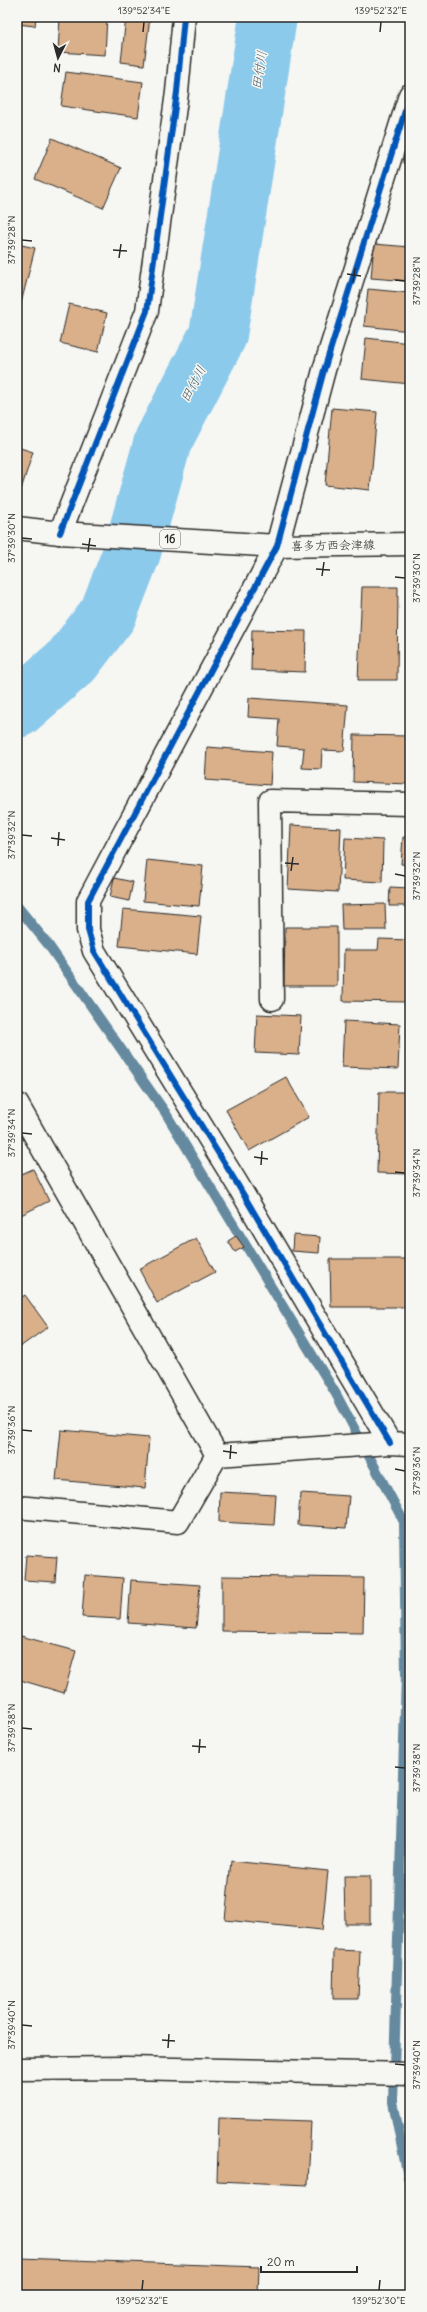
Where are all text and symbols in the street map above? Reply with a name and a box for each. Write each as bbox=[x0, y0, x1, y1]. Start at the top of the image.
text: 139°52'34"E bbox=[118, 4, 170, 17]
text: 139°52'32"E bbox=[355, 4, 407, 17]
north arrow bbox=[38, 38, 78, 78]
water label: 田付川 bbox=[248, 49, 270, 91]
text: N bbox=[52, 61, 61, 75]
text: 37°39'28"N bbox=[5, 216, 18, 264]
text: 37°39'28"N bbox=[410, 257, 423, 305]
water label: 田付川 bbox=[176, 363, 210, 405]
text: 37°39'30"N bbox=[5, 513, 18, 563]
road number: 16 bbox=[160, 530, 180, 548]
street label: 喜多方西会津線 bbox=[291, 537, 375, 553]
text: 37°39'30"N bbox=[410, 553, 423, 603]
text: 37°39'32"N bbox=[5, 811, 18, 859]
text: 37°39'32"N bbox=[410, 852, 423, 900]
text: 37°39'34"N bbox=[5, 1108, 18, 1158]
text: 37°39'34"N bbox=[410, 1148, 423, 1198]
text: 37°39'36"N bbox=[5, 1405, 18, 1455]
text: 37°39'36"N bbox=[410, 1446, 423, 1496]
text: 37°39'38"N bbox=[5, 1703, 18, 1753]
text: 37°39'38"N bbox=[410, 1743, 423, 1793]
text: 37°39'40"N bbox=[5, 2000, 18, 2050]
text: 37°39'40"N bbox=[410, 2040, 423, 2090]
scale bar bbox=[261, 2248, 357, 2274]
text: 20 m bbox=[267, 2254, 295, 2269]
text: 139°52'32"E bbox=[116, 2294, 168, 2307]
text: 139°52'30"E bbox=[352, 2294, 406, 2307]

